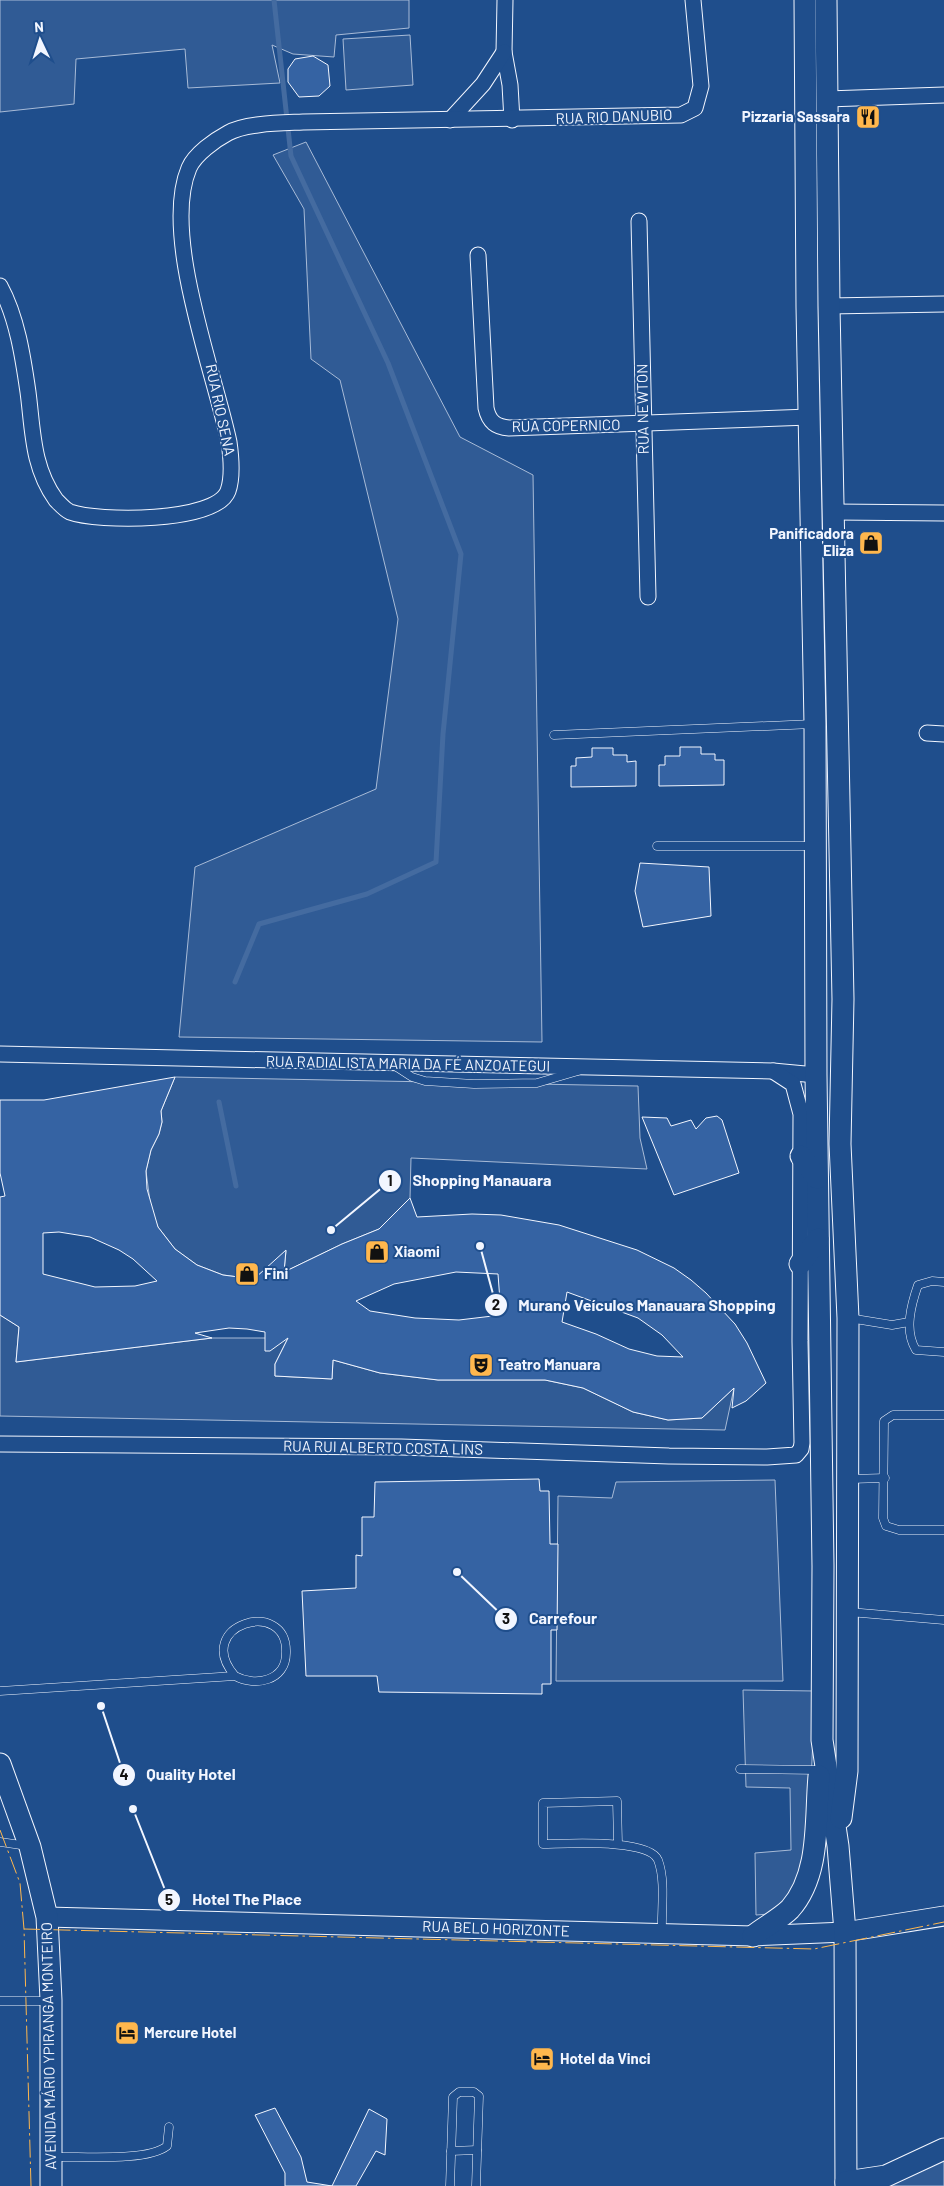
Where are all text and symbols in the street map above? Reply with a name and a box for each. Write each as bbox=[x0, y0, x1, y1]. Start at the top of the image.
north arrow bbox=[15, 15, 65, 65]
text: N bbox=[34, 18, 44, 35]
restaurant icon: Pizzaria Sassara bbox=[855, 104, 881, 130]
street label: RUA RIO DANUBIO bbox=[555, 105, 673, 127]
place label: Pizzaria Sassara bbox=[742, 107, 850, 125]
street label: RUA RIO SENA bbox=[202, 362, 239, 457]
street label: RUA NEWTON bbox=[632, 364, 652, 454]
street label: RUA COPERNICO bbox=[511, 415, 621, 435]
place label: Panificadora Eliza bbox=[769, 524, 854, 559]
shop icon: Panificadora Eliza bbox=[858, 530, 884, 556]
street label: RUA RADIALISTA MARIA DA FÉ ANZOATEGUI bbox=[266, 1052, 550, 1074]
callout: Shopping Manauara bbox=[378, 1165, 562, 1196]
text: Shopping Manauara bbox=[413, 1170, 551, 1189]
text: 1 bbox=[387, 1171, 393, 1189]
shop icon: Xiaomi bbox=[364, 1239, 390, 1265]
place label: Xiaomi bbox=[394, 1242, 440, 1260]
shop icon: Fini bbox=[234, 1261, 260, 1287]
place label: Fini bbox=[264, 1264, 288, 1282]
callout: Murano Veículos Manauara Shopping bbox=[483, 1290, 785, 1321]
text: 2 bbox=[492, 1295, 500, 1313]
text: Murano Veículos Manauara Shopping bbox=[518, 1295, 776, 1314]
theatre icon: Teatro Manuara bbox=[468, 1352, 494, 1378]
place label: Teatro Manuara bbox=[498, 1355, 601, 1373]
street label: RUA RUI ALBERTO COSTA LINS bbox=[283, 1436, 483, 1458]
callout: Carrefour bbox=[494, 1603, 607, 1634]
text: Carrefour bbox=[529, 1608, 597, 1627]
text: 3 bbox=[502, 1609, 510, 1627]
callout: Quality Hotel bbox=[112, 1759, 246, 1790]
text: Quality Hotel bbox=[146, 1764, 236, 1783]
text: 4 bbox=[119, 1765, 129, 1783]
callout: Hotel The Place bbox=[157, 1884, 312, 1915]
text: Hotel The Place bbox=[192, 1889, 302, 1908]
text: 5 bbox=[165, 1890, 173, 1908]
street label: RUA BELO HORIZONTE bbox=[422, 1916, 570, 1940]
street label: AVENIDA MÁRIO YPIRANGA MONTEIRO bbox=[37, 1922, 59, 2170]
hotel icon: Mercure Hotel bbox=[114, 2020, 140, 2046]
place label: Mercure Hotel bbox=[144, 2023, 236, 2041]
hotel icon: Hotel da Vinci bbox=[529, 2046, 555, 2072]
place label: Hotel da Vinci bbox=[560, 2049, 651, 2067]

